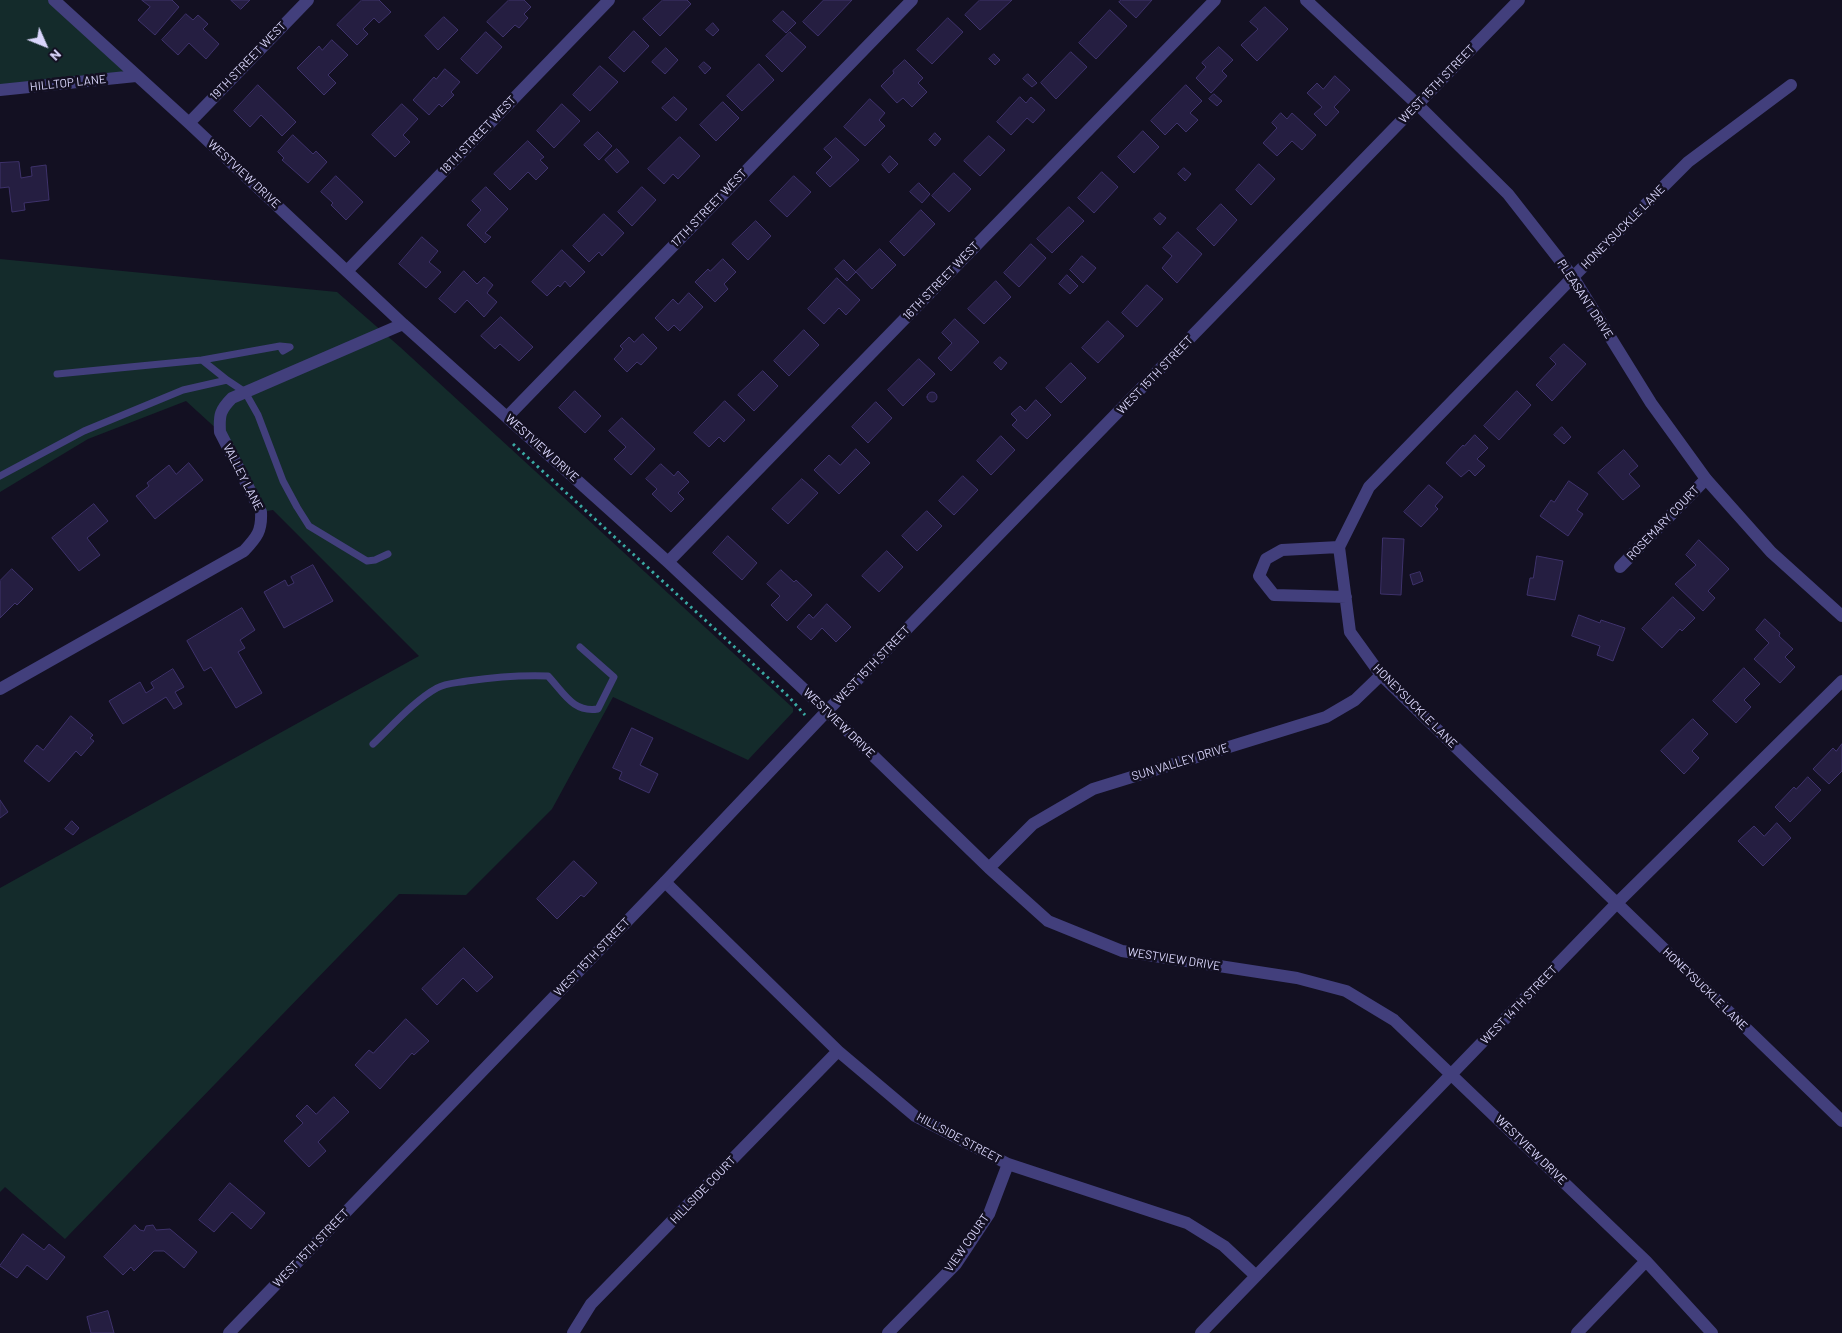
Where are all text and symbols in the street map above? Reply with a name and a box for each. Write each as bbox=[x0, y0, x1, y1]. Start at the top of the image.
street label: 19TH STREET WEST bbox=[207, 19, 289, 103]
north arrow bbox=[20, 20, 70, 70]
street label: WEST 15TH STREET bbox=[1396, 42, 1478, 126]
text: N bbox=[47, 47, 65, 65]
street label: HILLTOP LANE bbox=[29, 72, 107, 94]
street label: 18TH STREET WEST bbox=[437, 93, 519, 177]
street label: WESTVIEW DRIVE bbox=[205, 137, 283, 211]
street label: 17TH STREET WEST bbox=[668, 166, 750, 250]
street label: HONEYSUCKLE LANE bbox=[1578, 182, 1668, 272]
street label: 16TH STREET WEST bbox=[900, 239, 982, 323]
street label: PLEASANT DRIVE bbox=[1554, 257, 1616, 341]
street label: WEST 15TH STREET bbox=[1114, 333, 1196, 417]
street label: WESTVIEW DRIVE bbox=[502, 411, 582, 485]
street label: VALLEY LANE bbox=[220, 441, 266, 513]
street label: ROSEMARY COURT bbox=[1624, 483, 1702, 563]
street label: WEST 15TH STREET bbox=[831, 623, 913, 707]
street label: HONEYSUCKLE LANE bbox=[1370, 661, 1460, 751]
street label: WESTVIEW DRIVE bbox=[800, 685, 878, 761]
street label: SUN VALLEY DRIVE bbox=[1130, 740, 1230, 784]
street label: WEST 15TH STREET bbox=[551, 915, 633, 999]
street label: WESTVIEW DRIVE bbox=[1127, 945, 1221, 973]
street label: HONEYSUCKLE LANE bbox=[1659, 945, 1751, 1033]
street label: WEST 14TH STREET bbox=[1478, 963, 1560, 1047]
street label: HILLSIDE STREET bbox=[914, 1110, 1004, 1166]
street label: WESTVIEW DRIVE bbox=[1492, 1112, 1570, 1188]
street label: HILLSIDE COURT bbox=[667, 1153, 739, 1227]
street label: WEST 15TH STREET bbox=[270, 1206, 352, 1290]
street label: VIEW COURT bbox=[942, 1211, 992, 1275]

